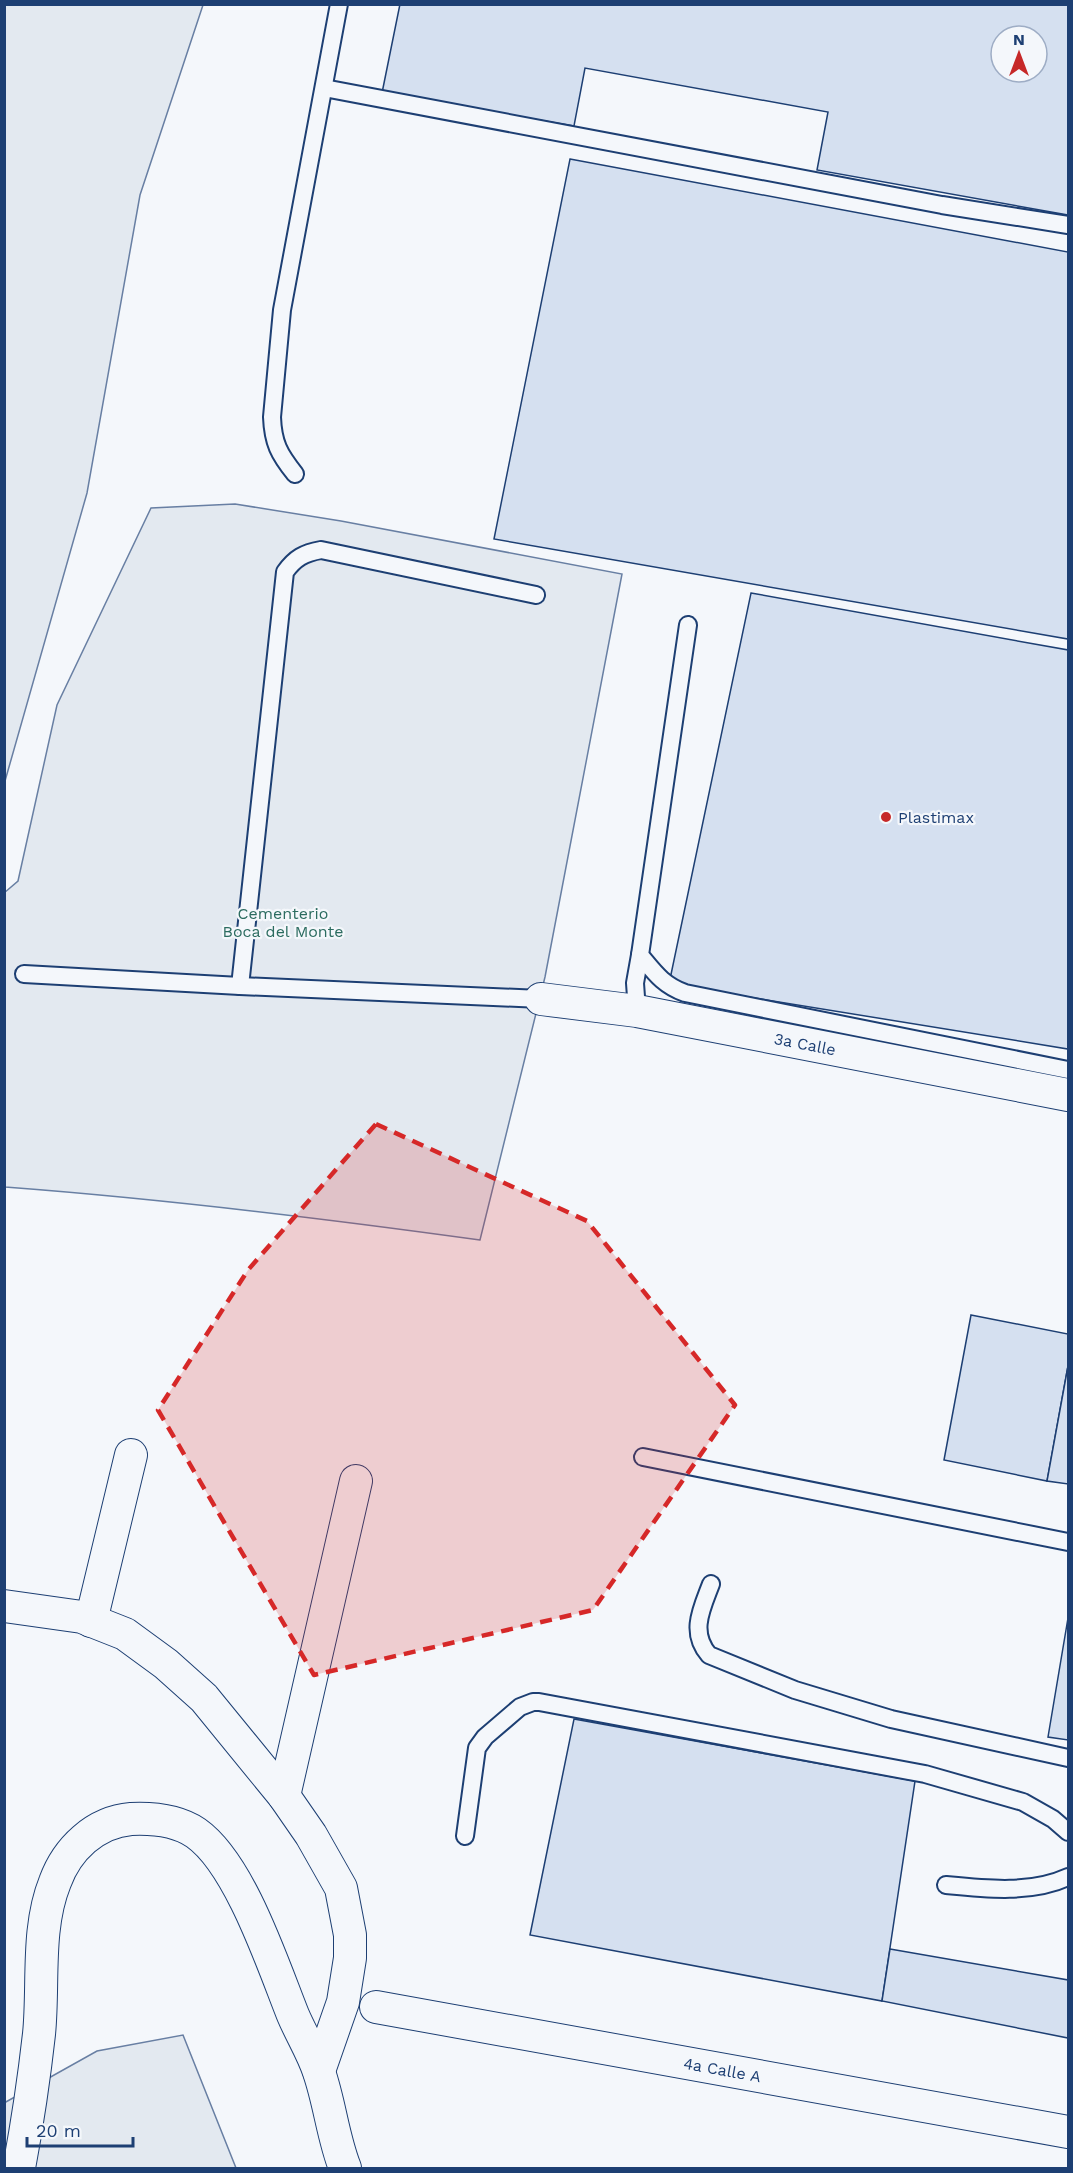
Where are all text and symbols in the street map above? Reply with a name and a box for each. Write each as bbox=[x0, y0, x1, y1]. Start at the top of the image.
north arrow bbox=[989, 24, 1049, 84]
text: N bbox=[1013, 30, 1025, 49]
place label: Plastimax bbox=[898, 808, 974, 827]
marker: Plastimax bbox=[879, 810, 893, 824]
park label: Cementerio Boca del Monte bbox=[222, 904, 344, 941]
street label: 3a Calle bbox=[773, 1028, 838, 1059]
street label: 4a Calle A bbox=[682, 2053, 763, 2086]
scale bar bbox=[27, 2110, 134, 2148]
text: 20 m bbox=[36, 2120, 81, 2141]

